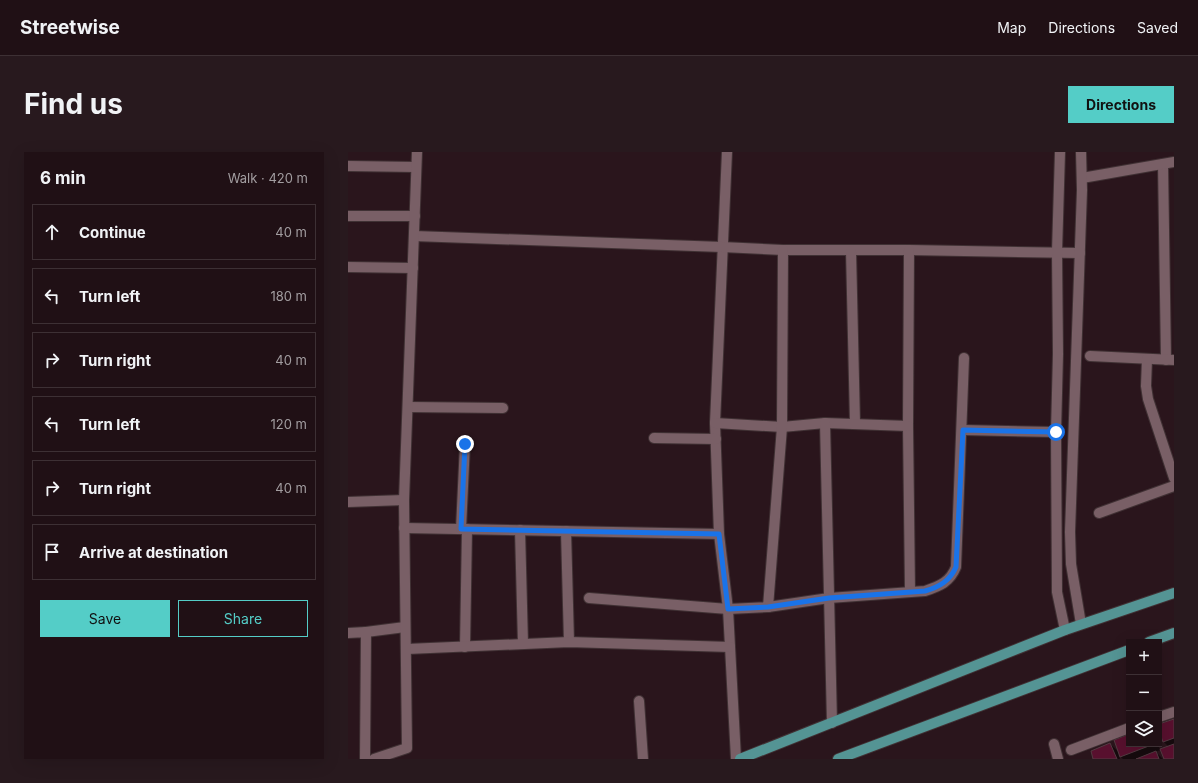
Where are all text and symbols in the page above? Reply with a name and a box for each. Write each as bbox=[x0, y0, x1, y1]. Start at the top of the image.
text: Streetwise bbox=[20, 16, 120, 39]
text: Map bbox=[997, 19, 1026, 36]
text: Directions bbox=[1048, 19, 1115, 36]
text: Saved bbox=[1137, 19, 1178, 36]
button: Directions bbox=[1068, 86, 1174, 123]
text: Find us bbox=[24, 87, 123, 121]
text: 6 min bbox=[40, 168, 86, 188]
text: Walk · 420 m bbox=[228, 170, 308, 186]
icon: ahead bbox=[41, 221, 63, 243]
text: Continue bbox=[79, 223, 146, 242]
text: 40 m bbox=[275, 224, 307, 240]
icon: left bbox=[41, 285, 63, 307]
text: Turn left bbox=[79, 287, 140, 306]
text: 180 m bbox=[270, 288, 307, 304]
icon: right bbox=[41, 349, 63, 371]
text: Turn right bbox=[79, 351, 151, 370]
text: 40 m bbox=[275, 352, 307, 368]
icon: left bbox=[41, 413, 63, 435]
text: Turn left bbox=[79, 415, 140, 434]
text: 120 m bbox=[271, 416, 307, 432]
route start bbox=[1047, 423, 1065, 441]
route end bbox=[456, 435, 474, 453]
icon: right bbox=[41, 477, 63, 499]
text: Turn right bbox=[79, 479, 151, 498]
text: 40 m bbox=[275, 480, 307, 496]
icon: arrive bbox=[41, 541, 63, 563]
text: Arrive at destination bbox=[79, 543, 228, 562]
button: Save bbox=[40, 600, 170, 637]
button: Share bbox=[178, 600, 308, 637]
map controls bbox=[1126, 639, 1162, 747]
button: + bbox=[1126, 639, 1162, 675]
button: − bbox=[1126, 675, 1162, 711]
button: layers bbox=[1126, 711, 1162, 747]

